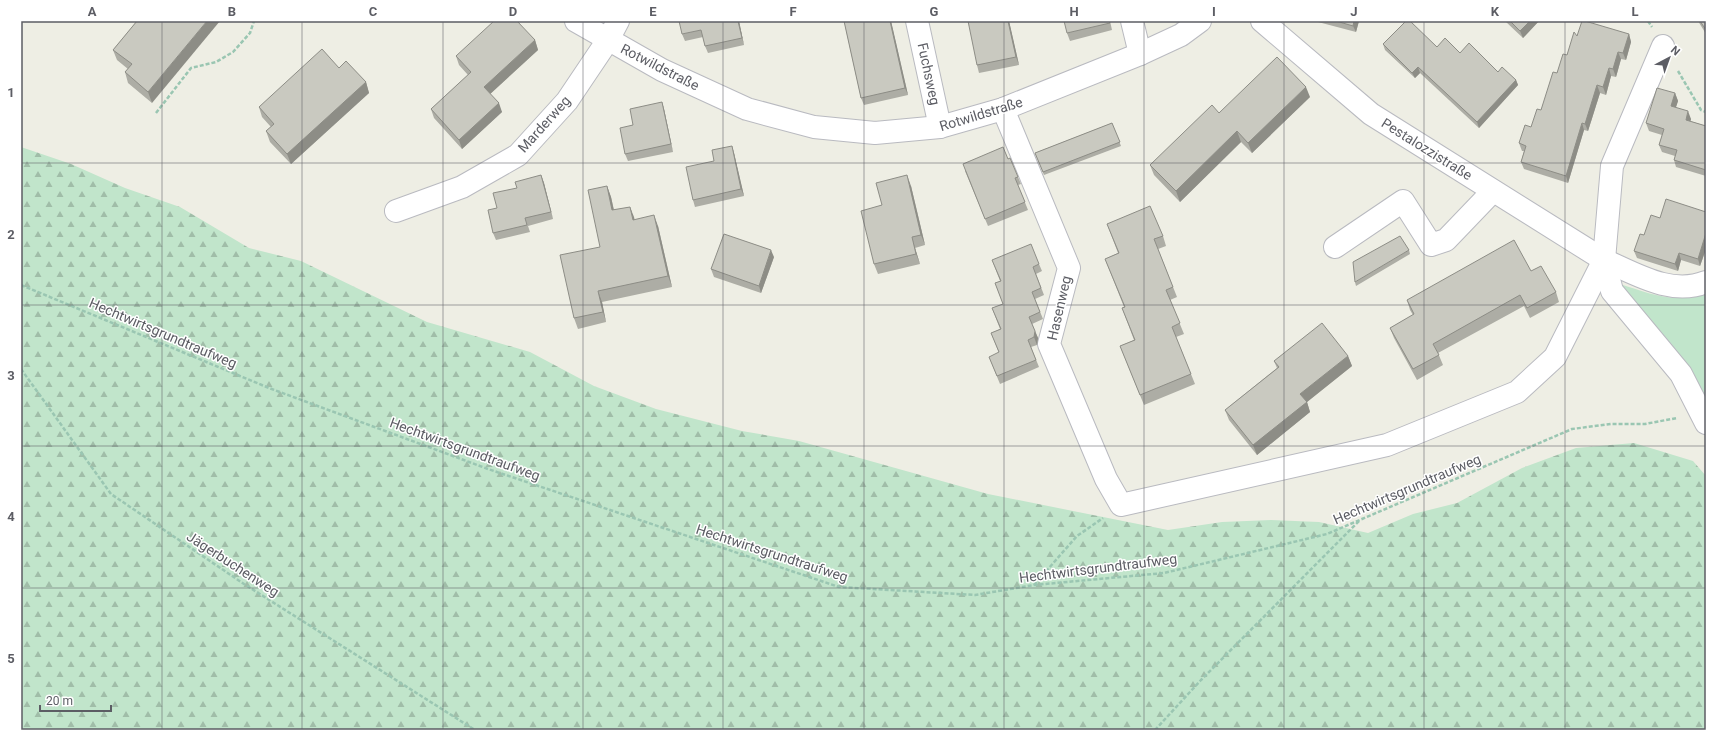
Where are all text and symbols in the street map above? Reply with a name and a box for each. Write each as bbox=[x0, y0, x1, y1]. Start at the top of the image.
text: A bbox=[88, 4, 97, 19]
text: B bbox=[228, 4, 236, 19]
text: C bbox=[369, 4, 378, 19]
text: D bbox=[509, 4, 517, 19]
text: E bbox=[649, 4, 657, 19]
text: F bbox=[789, 4, 797, 19]
text: G bbox=[930, 4, 939, 19]
text: H bbox=[1069, 4, 1079, 19]
text: I bbox=[1212, 4, 1216, 19]
text: J bbox=[1350, 4, 1358, 19]
text: K bbox=[1491, 4, 1500, 19]
text: L bbox=[1631, 4, 1639, 19]
north arrow bbox=[1649, 38, 1689, 78]
street label: Rotwildstraße bbox=[618, 40, 702, 94]
street label: Fuchsweg bbox=[915, 41, 943, 107]
text: N bbox=[1668, 43, 1683, 58]
text: 1 bbox=[7, 85, 15, 100]
street label: Marderweg bbox=[514, 92, 574, 156]
street label: Rotwildstraße bbox=[938, 94, 1024, 134]
street label: Pestalozzistraße bbox=[1379, 115, 1475, 183]
text: 2 bbox=[7, 227, 15, 242]
street label: Hasenweg bbox=[1044, 274, 1074, 342]
street label: Hechtwirtsgrundtraufweg bbox=[87, 295, 239, 371]
text: 3 bbox=[7, 368, 15, 383]
street label: Hechtwirtsgrundtraufweg bbox=[388, 414, 542, 484]
street label: Hechtwirtsgrundtraufweg bbox=[1331, 451, 1483, 527]
text: 4 bbox=[7, 509, 15, 524]
street label: Hechtwirtsgrundtraufweg bbox=[694, 521, 850, 585]
street label: Jägerbuchenweg bbox=[184, 528, 282, 600]
street label: Hechtwirtsgrundtraufweg bbox=[1018, 550, 1178, 586]
text: 5 bbox=[7, 651, 15, 666]
scale bar bbox=[40, 687, 111, 713]
text: 20 m bbox=[46, 694, 73, 708]

